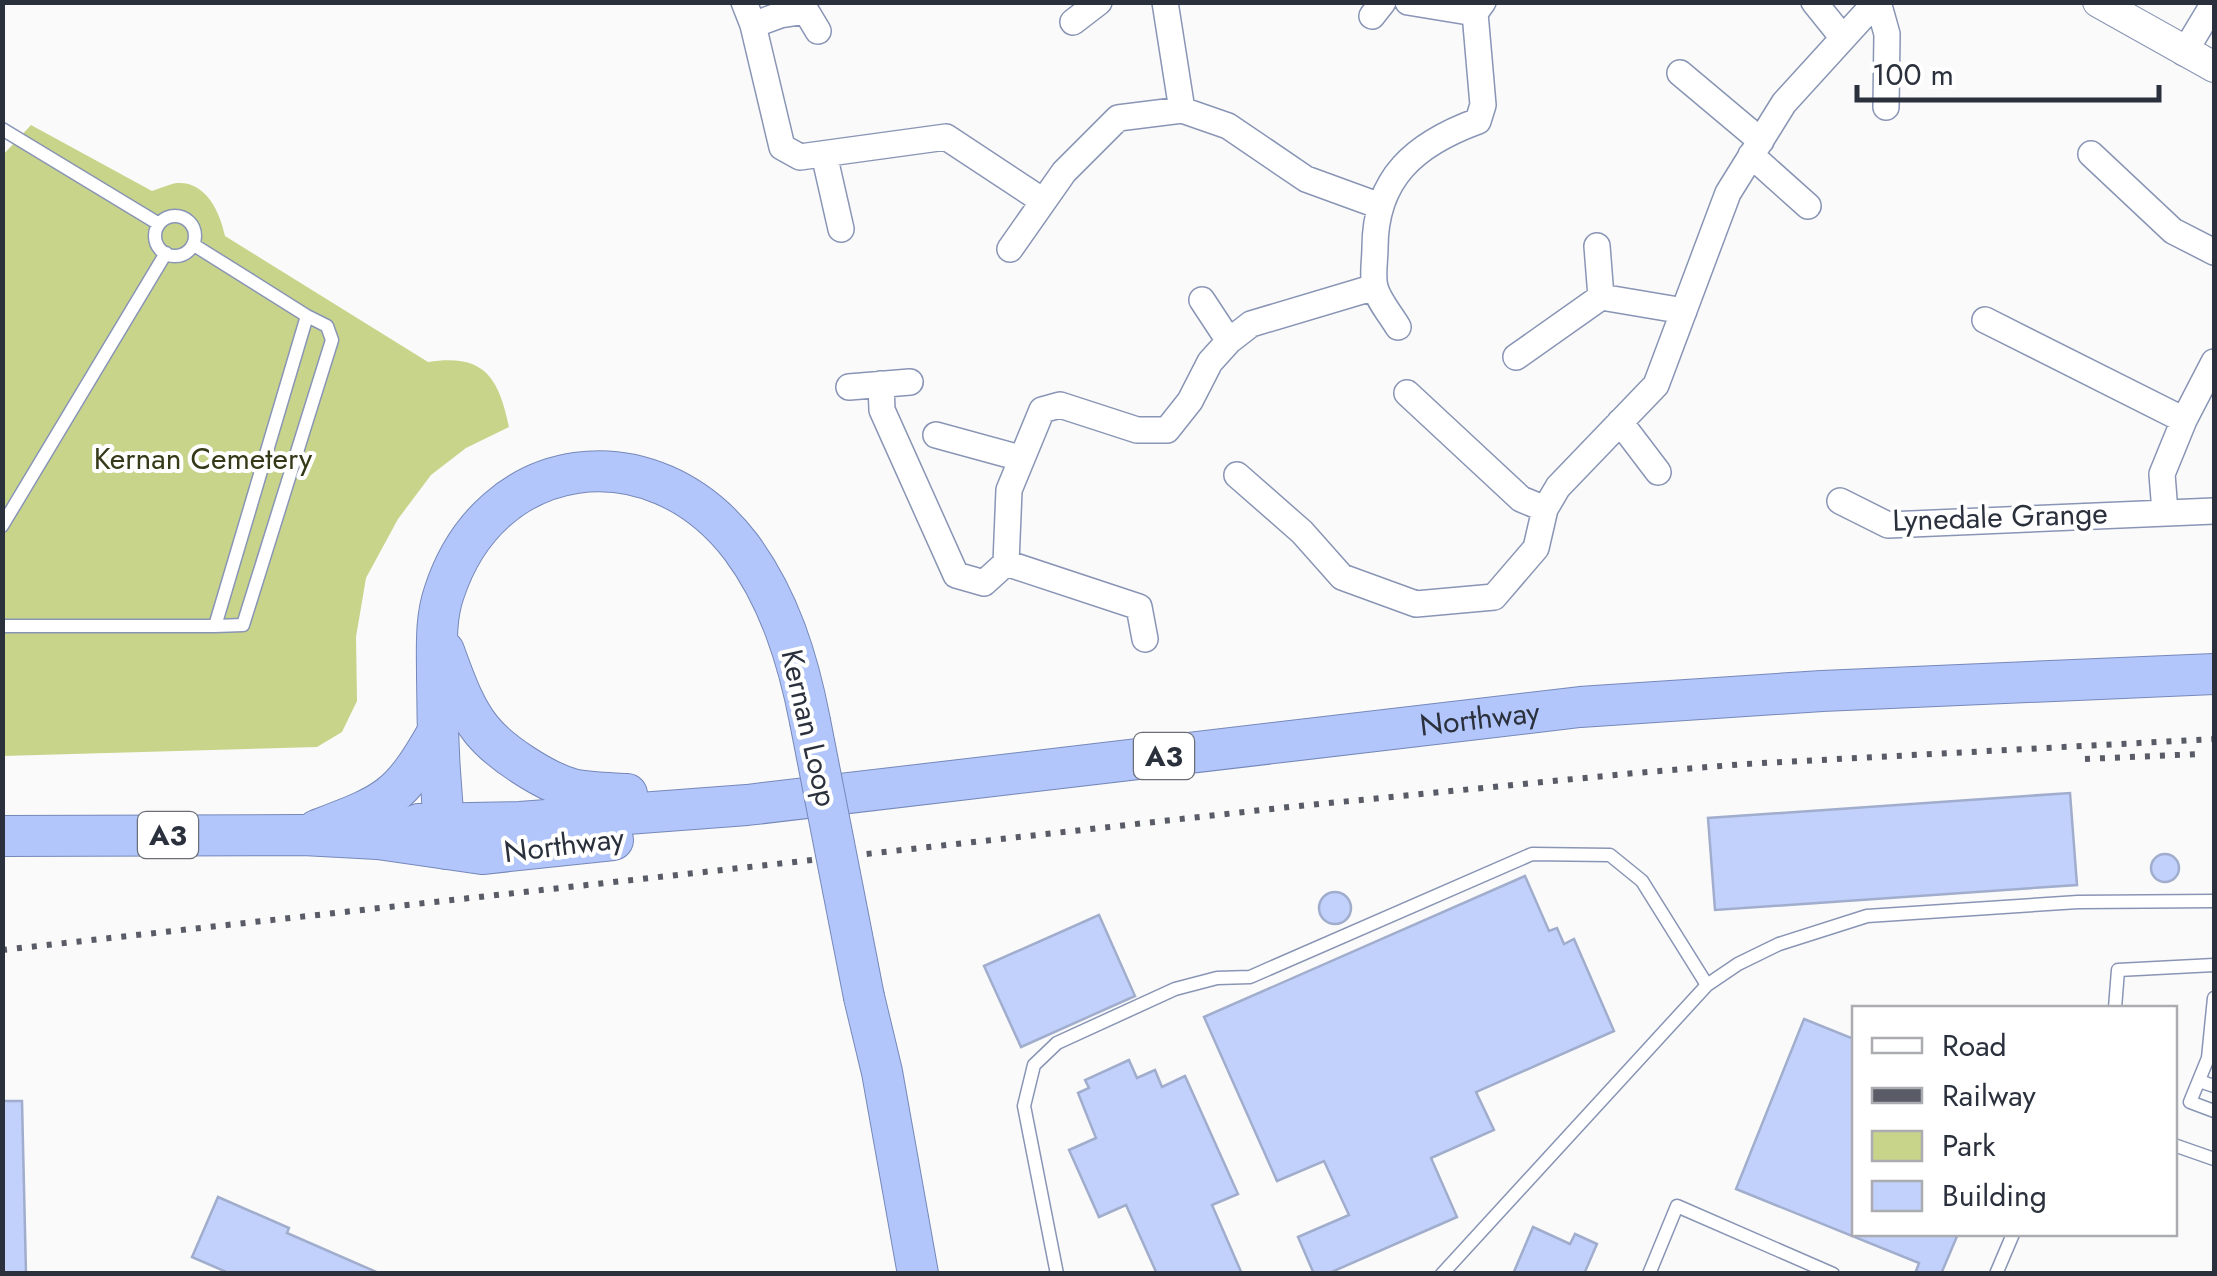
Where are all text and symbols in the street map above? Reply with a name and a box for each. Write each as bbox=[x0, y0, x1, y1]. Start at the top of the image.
scale bar bbox=[1857, 40, 2160, 102]
text: 100 m bbox=[1872, 53, 1954, 96]
park label: Kernan Cemetery bbox=[94, 437, 313, 480]
street label: Lynedale Grange bbox=[1892, 491, 2108, 542]
street label: Kernan Loop bbox=[771, 645, 848, 811]
street label: Northway bbox=[1417, 690, 1543, 747]
road number: A3 bbox=[1134, 733, 1194, 779]
road number: A3 bbox=[138, 812, 198, 858]
street label: Northway bbox=[501, 816, 627, 873]
legend bbox=[1852, 1006, 2177, 1236]
text: Road bbox=[1942, 1024, 2007, 1067]
text: Railway bbox=[1942, 1074, 2037, 1117]
text: Park bbox=[1942, 1124, 1996, 1167]
text: Building bbox=[1942, 1174, 2047, 1217]

